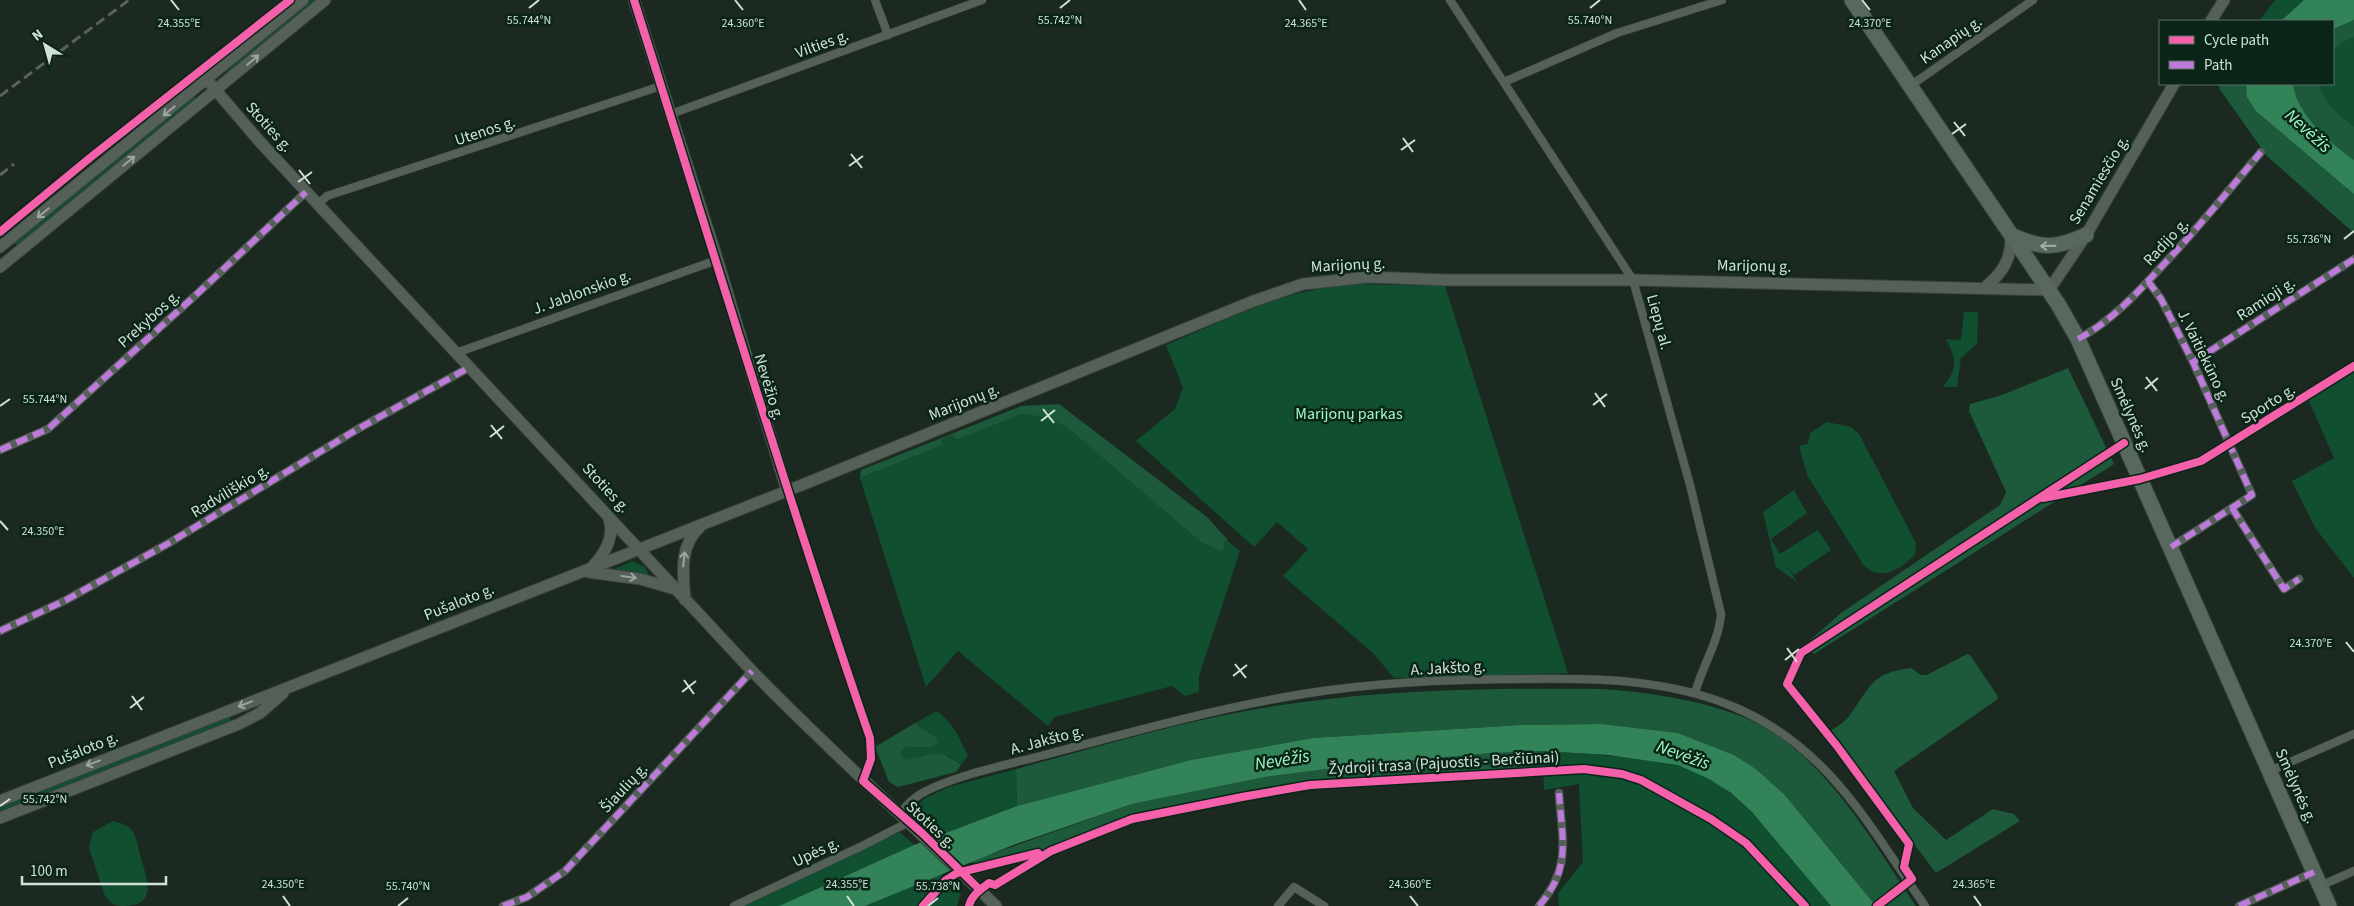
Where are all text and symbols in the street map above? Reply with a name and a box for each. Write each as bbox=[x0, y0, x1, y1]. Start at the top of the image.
street label: Kanapių g. bbox=[1916, 11, 1986, 69]
text: 55.744°N bbox=[507, 12, 551, 29]
text: 55.742°N bbox=[1038, 12, 1082, 29]
text: 55.740°N bbox=[1568, 12, 1612, 29]
text: 24.355°E bbox=[157, 15, 201, 32]
text: 24.360°E bbox=[721, 15, 765, 32]
text: 24.365°E bbox=[1284, 15, 1328, 32]
text: 24.370°E bbox=[1848, 15, 1892, 32]
north arrow bbox=[20, 20, 70, 70]
legend bbox=[2159, 20, 2334, 85]
street label: Vilties g. bbox=[792, 24, 852, 64]
text: N bbox=[28, 25, 48, 46]
text: Cycle path bbox=[2204, 30, 2269, 51]
one-way arrow bbox=[247, 54, 260, 65]
text: Path bbox=[2204, 55, 2232, 76]
street label: Stoties g. bbox=[240, 97, 298, 157]
water label: Nevėžis bbox=[2279, 103, 2337, 159]
one-way arrow bbox=[163, 105, 176, 116]
street label: Utenos g. bbox=[452, 111, 518, 151]
street label: Senamiesčio g. bbox=[2064, 131, 2134, 229]
one-way arrow bbox=[123, 156, 136, 167]
one-way arrow bbox=[37, 207, 50, 218]
street label: Radijo g. bbox=[2138, 213, 2194, 271]
text: 55.736°N bbox=[2287, 231, 2331, 248]
one-way arrow bbox=[2041, 241, 2057, 251]
street label: Marijonų g. bbox=[1310, 252, 1386, 278]
street label: Marijonų g. bbox=[1717, 254, 1791, 278]
street label: J. Jablonskio g. bbox=[530, 264, 634, 320]
street label: Ramioji g. bbox=[2232, 272, 2300, 326]
street label: Prekybos g. bbox=[113, 285, 185, 353]
street label: Liepų al. bbox=[1641, 292, 1677, 352]
street label: J. Vaitiekūno g. bbox=[2172, 306, 2236, 406]
street label: Nevėžio g. bbox=[748, 351, 790, 423]
street label: Smėlynės g. bbox=[2105, 374, 2157, 456]
street label: Marijonų g. bbox=[925, 378, 1003, 426]
street label: Sporto g. bbox=[2236, 379, 2300, 429]
text: 55.744°N bbox=[23, 391, 67, 408]
park label: Marijonų parkas bbox=[1295, 403, 1403, 425]
street label: Stoties g. bbox=[577, 458, 635, 518]
street label: Radviliškio g. bbox=[187, 459, 273, 523]
text: 24.350°E bbox=[21, 523, 65, 540]
one-way arrow bbox=[679, 551, 689, 567]
one-way arrow bbox=[621, 573, 637, 583]
street label: Pušaloto g. bbox=[421, 578, 497, 626]
text: 24.370°E bbox=[2289, 635, 2333, 652]
street label: A. Jakšto g. bbox=[1410, 655, 1486, 681]
one-way arrow bbox=[238, 700, 253, 710]
street label: A. Jakšto g. bbox=[1008, 720, 1086, 760]
street label: Pušaloto g. bbox=[45, 726, 121, 774]
water label: Nevėžis bbox=[1653, 734, 1713, 776]
water label: Nevėžis bbox=[1253, 743, 1311, 777]
street label: Smėlynės g. bbox=[2270, 745, 2322, 827]
street label: Žydroji trasa (Pajuostis - Berčiūnai) bbox=[1328, 746, 1560, 780]
street label: Šiaulių g. bbox=[595, 758, 653, 818]
one-way arrow bbox=[86, 759, 102, 768]
text: 55.742°N bbox=[23, 791, 67, 808]
street label: Stoties g. bbox=[901, 796, 961, 854]
street label: Upės g. bbox=[789, 832, 843, 872]
scale bar bbox=[22, 854, 166, 886]
text: 100 m bbox=[30, 861, 68, 882]
text: 24.350°E bbox=[261, 876, 305, 893]
text: 24.355°E bbox=[825, 876, 869, 893]
text: 24.360°E bbox=[1388, 876, 1432, 893]
text: 24.365°E bbox=[1952, 876, 1996, 893]
text: 55.740°N bbox=[386, 878, 430, 895]
text: 55.738°N bbox=[916, 878, 960, 895]

